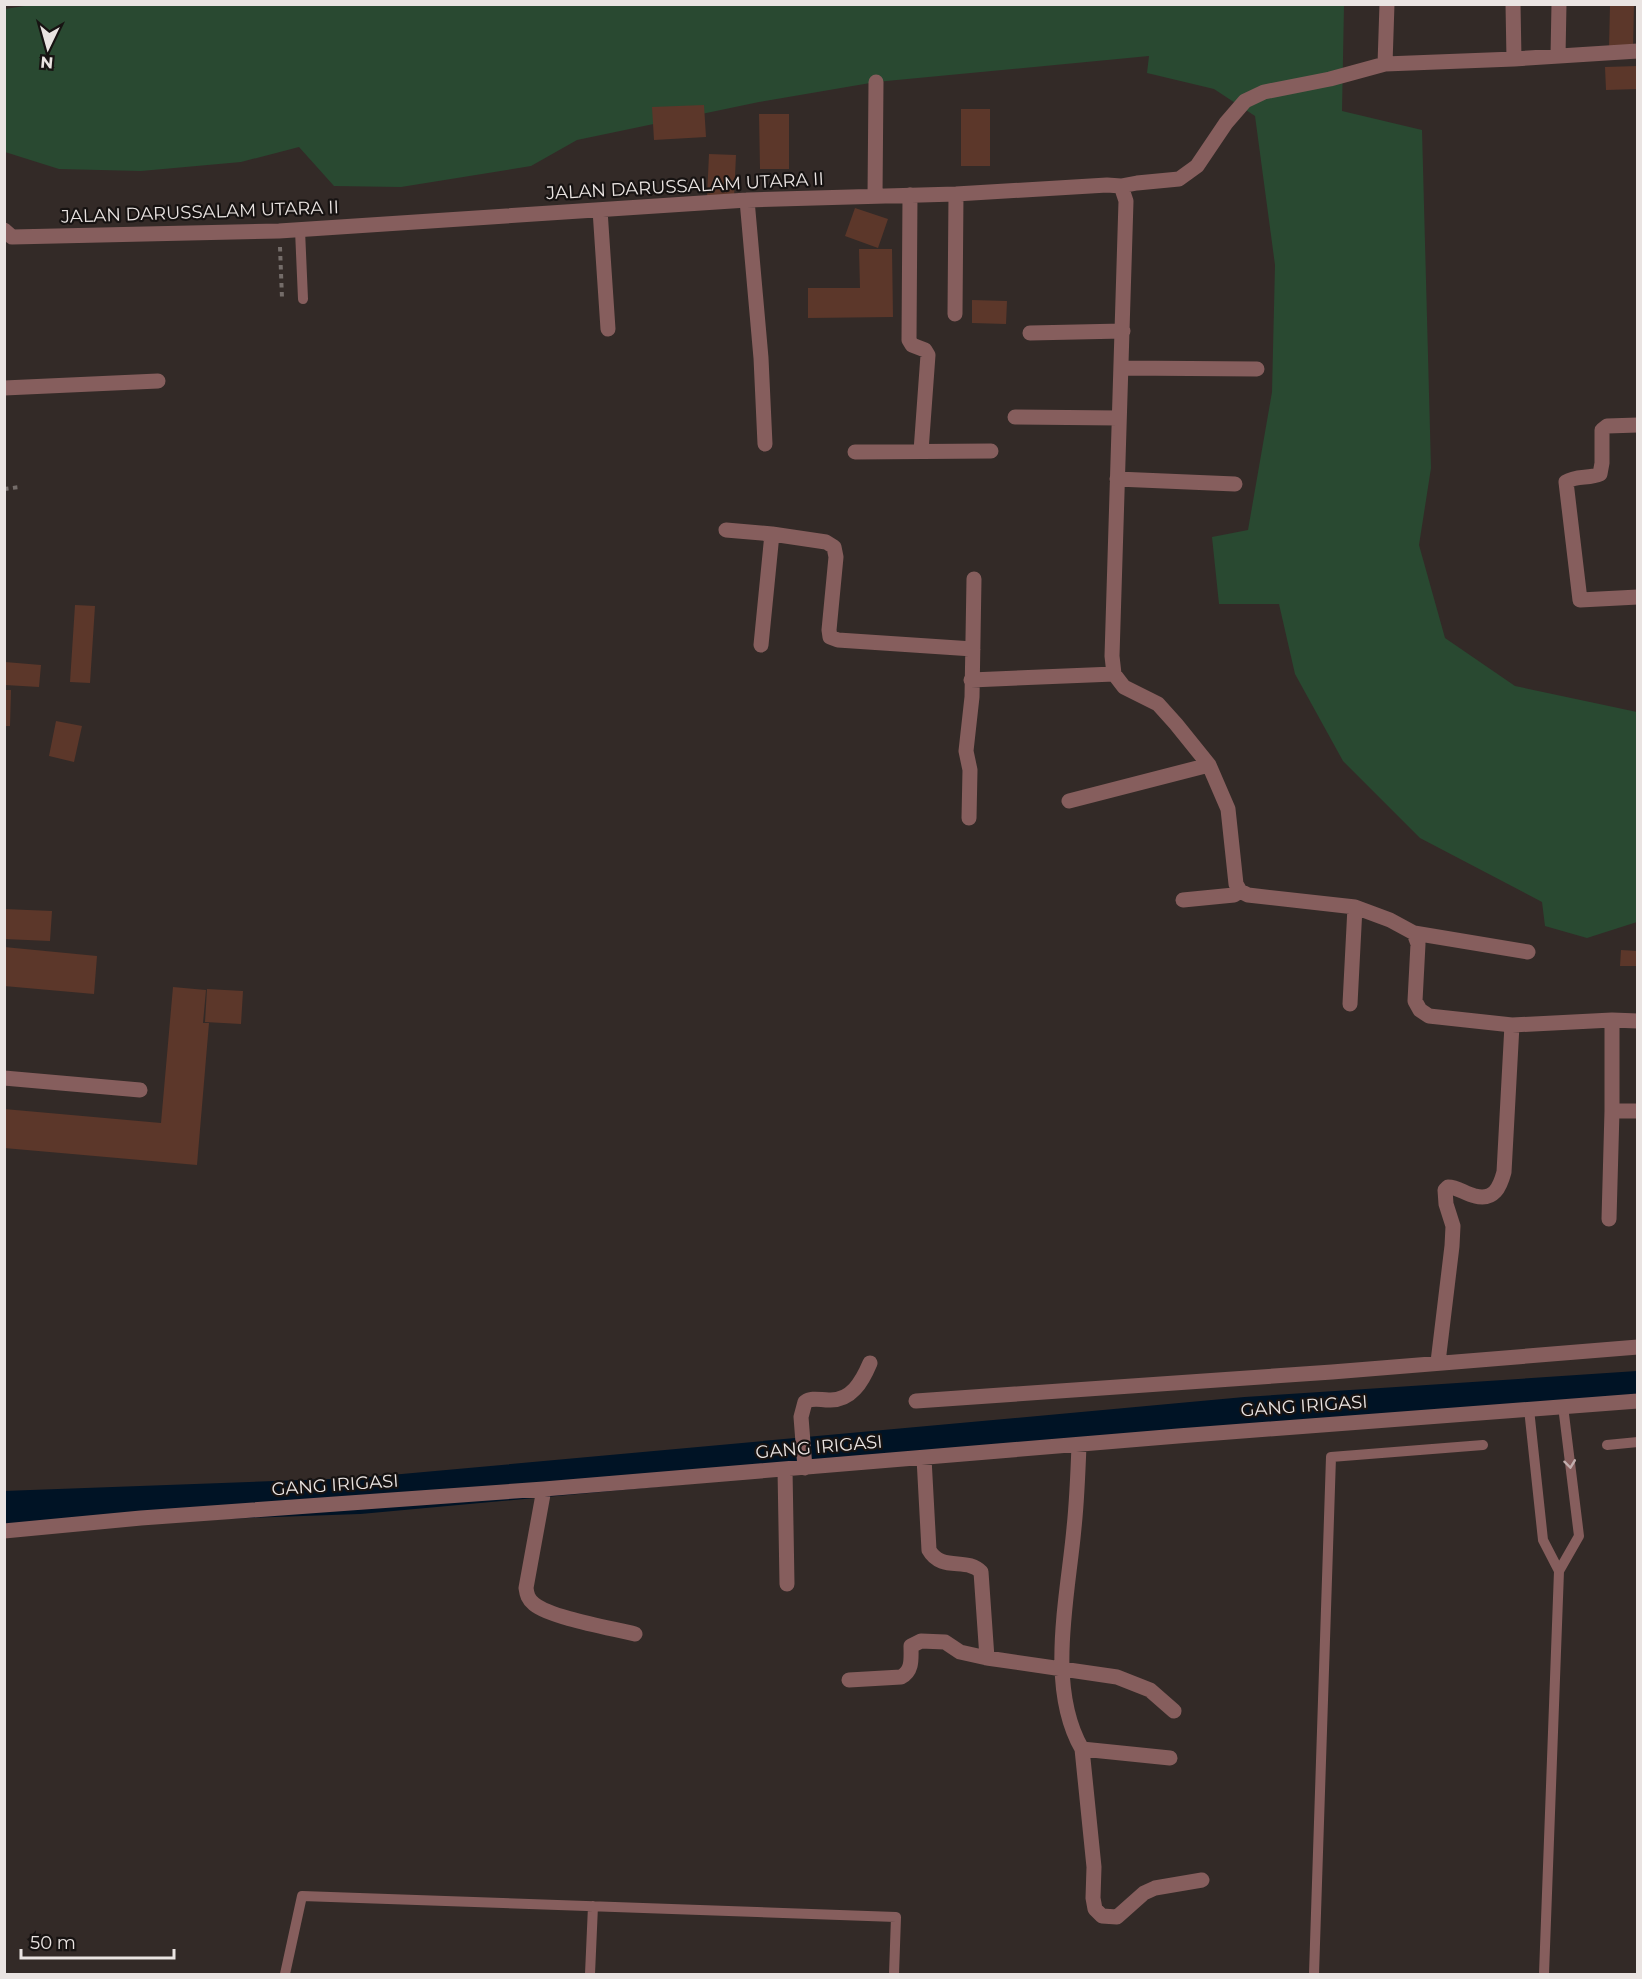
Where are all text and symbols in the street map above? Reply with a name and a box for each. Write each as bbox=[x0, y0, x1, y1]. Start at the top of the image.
north arrow bbox=[18, 18, 78, 78]
text: N bbox=[39, 52, 54, 72]
street label: JALAN DARUSSALAM UTARA II bbox=[545, 168, 824, 204]
street label: JALAN DARUSSALAM UTARA II bbox=[60, 196, 339, 228]
street label: GANG IRIGASI bbox=[1240, 1391, 1368, 1421]
street label: GANG IRIGASI bbox=[755, 1430, 883, 1464]
one-way arrow bbox=[1563, 1460, 1576, 1469]
street label: GANG IRIGASI bbox=[271, 1470, 399, 1500]
scale bar bbox=[21, 1922, 174, 1960]
text: 50 m bbox=[30, 1932, 76, 1954]

